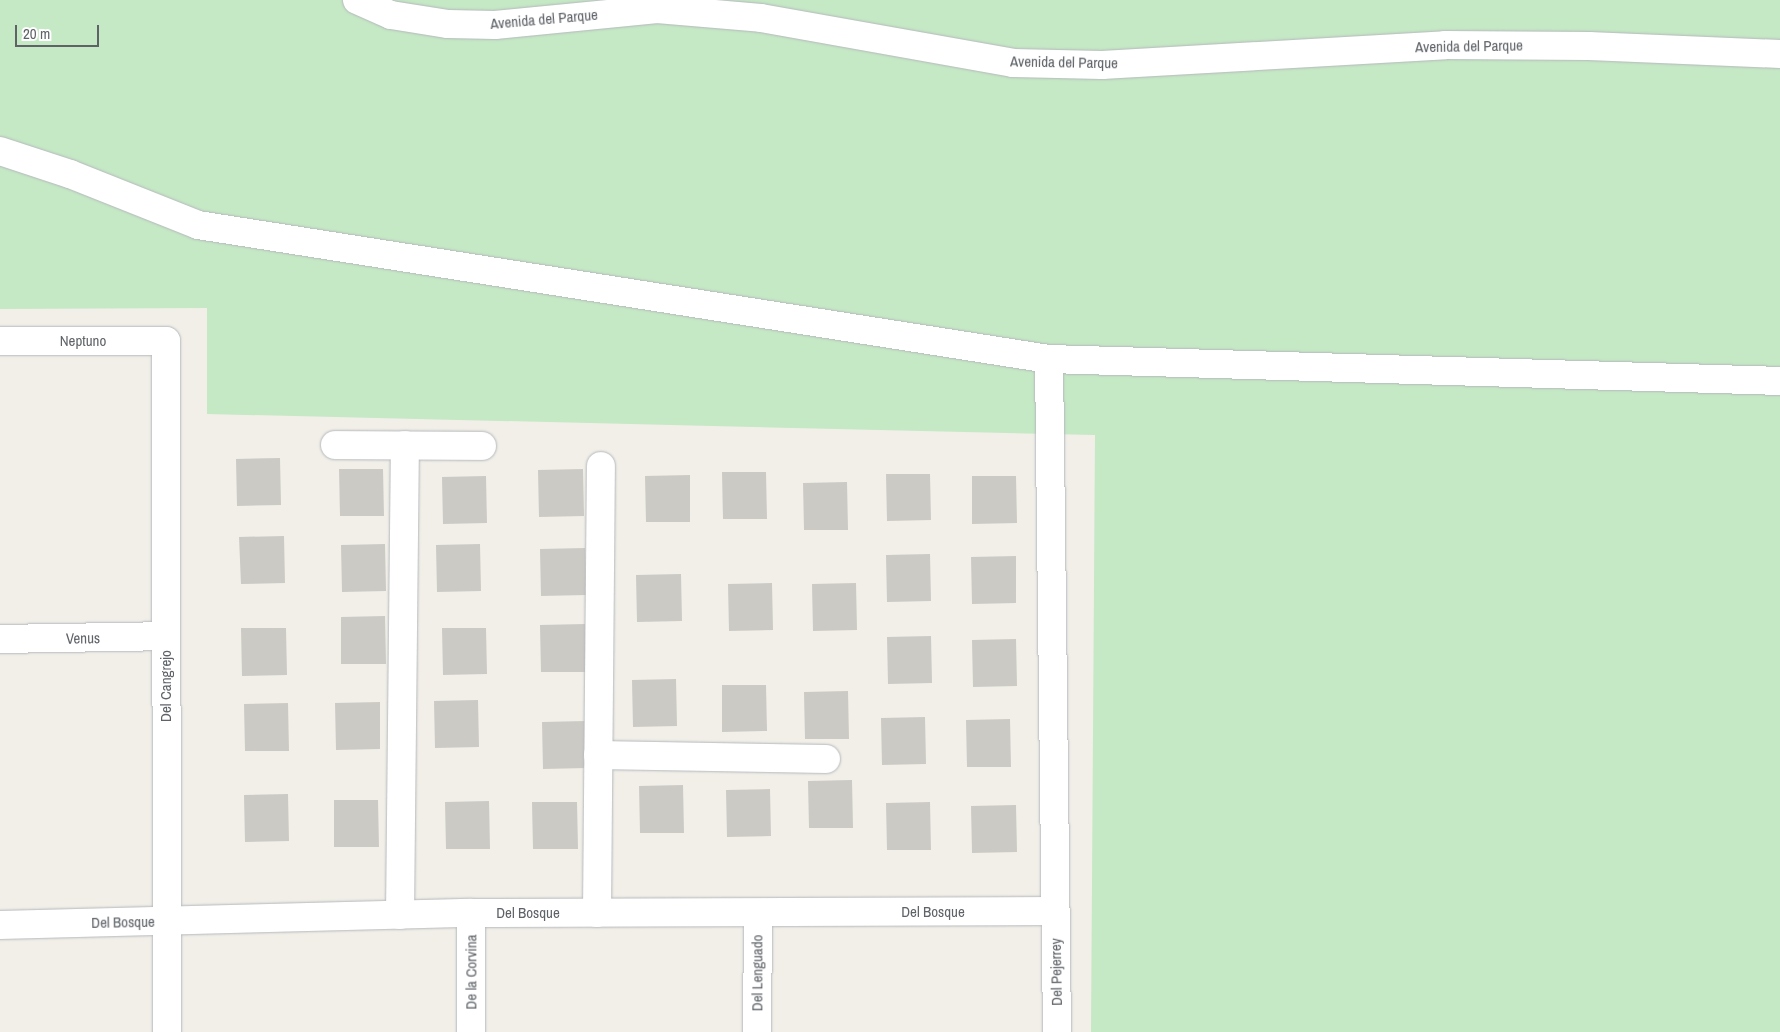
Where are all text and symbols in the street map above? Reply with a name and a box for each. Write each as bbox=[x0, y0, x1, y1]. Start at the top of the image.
street label: Avenida del Parque bbox=[490, 5, 598, 33]
scale bar bbox=[18, 15, 101, 47]
text: 20 m bbox=[23, 23, 50, 44]
street label: Avenida del Parque bbox=[1415, 36, 1523, 56]
street label: Avenida del Parque bbox=[1010, 52, 1118, 72]
street label: Neptuno bbox=[60, 332, 106, 350]
street label: Venus bbox=[66, 629, 100, 647]
street label: Del Cangrejo bbox=[157, 650, 175, 722]
street label: Del Bosque bbox=[901, 903, 965, 921]
street label: Del Bosque bbox=[496, 904, 560, 922]
street label: Del Bosque bbox=[91, 912, 155, 932]
street label: De la Corvina bbox=[462, 934, 480, 1010]
street label: Del Lenguado bbox=[748, 935, 766, 1011]
street label: Del Pejerrey bbox=[1046, 938, 1066, 1006]

